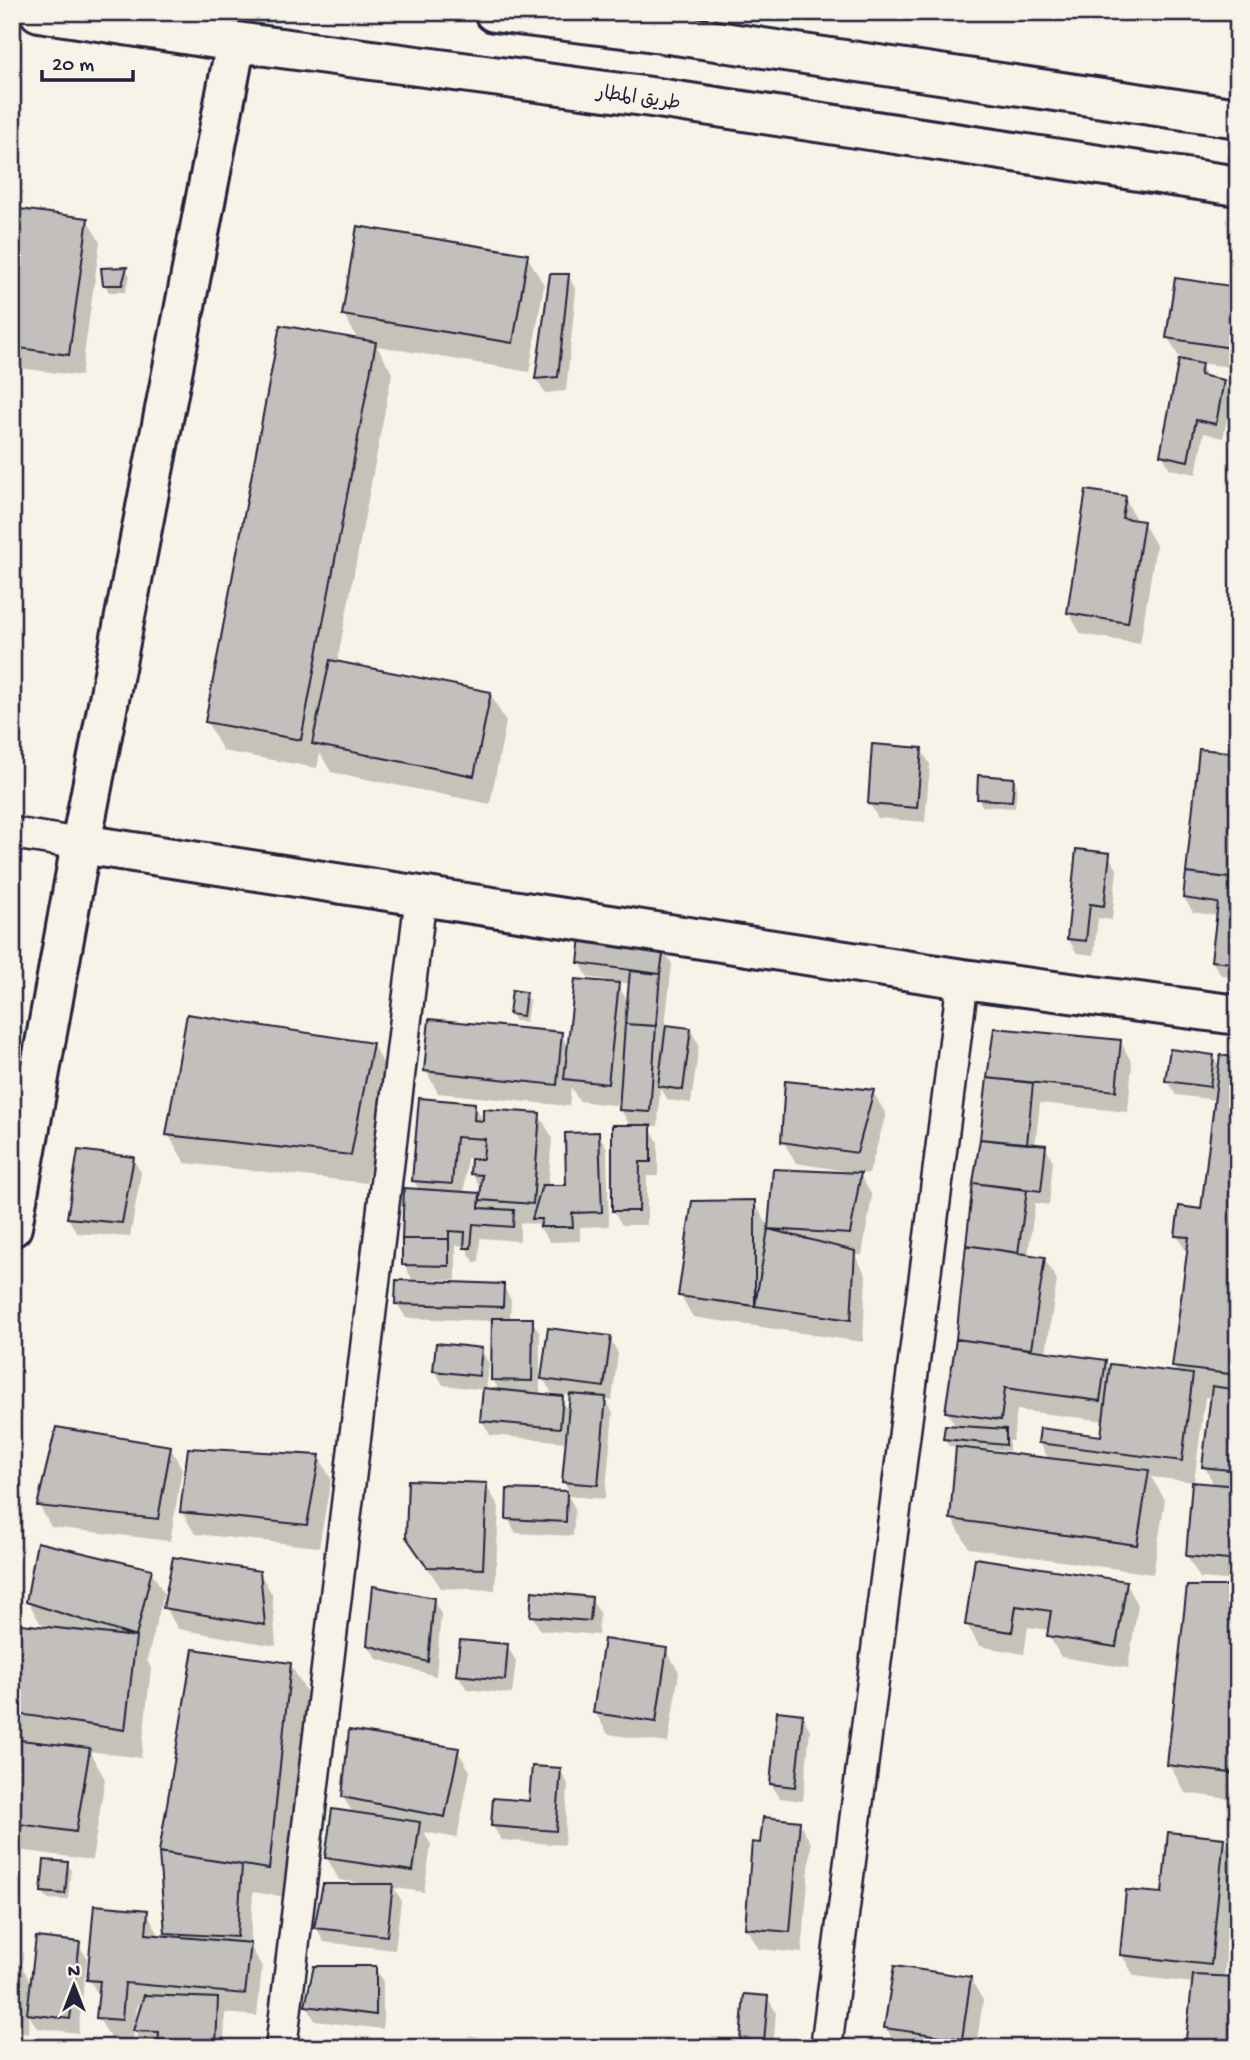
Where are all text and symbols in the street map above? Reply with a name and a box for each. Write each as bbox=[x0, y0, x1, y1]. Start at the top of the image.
scale bar bbox=[42, 38, 133, 82]
text: 20 m bbox=[52, 54, 94, 79]
street label: طريق المطار bbox=[593, 82, 682, 117]
north arrow bbox=[38, 1952, 108, 2022]
text: N bbox=[68, 1961, 80, 1984]

